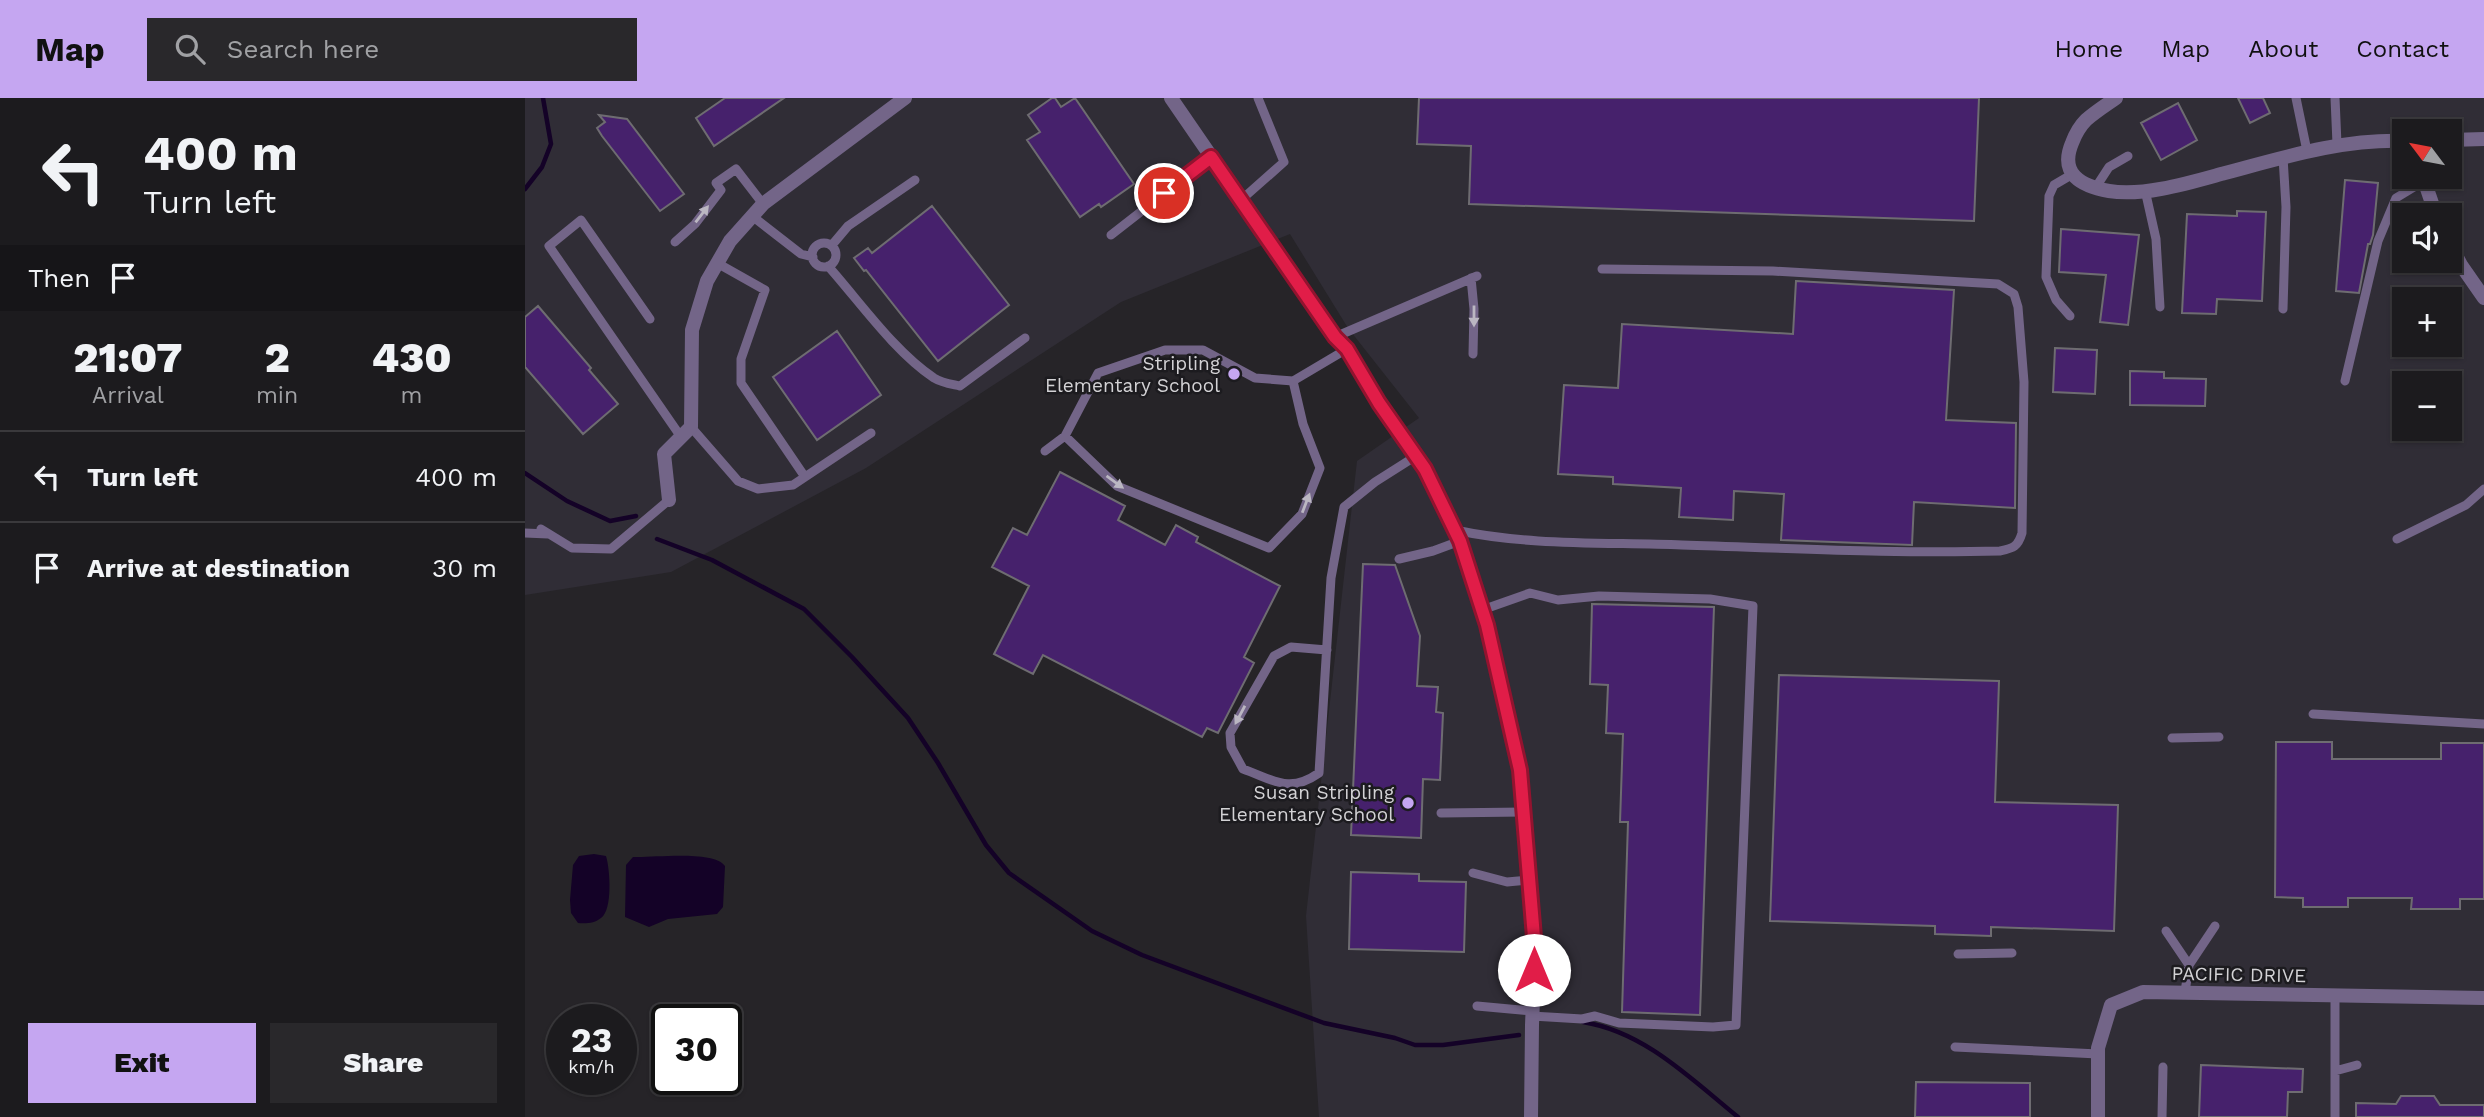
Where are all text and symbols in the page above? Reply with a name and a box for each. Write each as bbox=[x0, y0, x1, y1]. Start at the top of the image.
search box bbox=[147, 18, 637, 81]
text: Map bbox=[35, 30, 105, 69]
icon: search bbox=[171, 30, 209, 68]
text: Search here bbox=[227, 34, 379, 64]
text: Home bbox=[2055, 35, 2123, 63]
text: Map bbox=[2161, 35, 2210, 63]
text: About bbox=[2248, 35, 2318, 63]
text: Contact bbox=[2356, 35, 2449, 63]
north arrow bbox=[2392, 119, 2462, 189]
map controls bbox=[2392, 119, 2462, 441]
text: 400 m bbox=[143, 124, 298, 182]
icon: left bbox=[28, 126, 119, 217]
pin bbox=[1134, 163, 1194, 223]
icon: arrive bbox=[1145, 174, 1183, 212]
text: Turn left bbox=[143, 183, 276, 221]
button: sound bbox=[2392, 203, 2462, 273]
one-way arrow bbox=[694, 206, 709, 224]
icon: arrive bbox=[104, 259, 142, 297]
text: Then bbox=[28, 263, 90, 293]
button: + bbox=[2392, 287, 2462, 357]
one-way arrow bbox=[1468, 305, 1480, 327]
text: 21:07 bbox=[73, 333, 183, 382]
text: 2 bbox=[264, 333, 290, 382]
text: 430 bbox=[372, 333, 452, 382]
place label: Stripling Elementary School bbox=[1045, 352, 1221, 397]
marker: Stripling Elementary School bbox=[1226, 366, 1242, 382]
button: − bbox=[2392, 371, 2462, 441]
text: Arrival bbox=[92, 382, 164, 409]
text: min bbox=[256, 382, 298, 409]
text: m bbox=[401, 382, 423, 409]
icon: left bbox=[28, 458, 66, 496]
text: Turn left bbox=[87, 462, 198, 492]
text: 400 m bbox=[415, 462, 497, 492]
one-way arrow bbox=[1106, 475, 1124, 489]
one-way arrow bbox=[1301, 493, 1312, 514]
icon: arrive bbox=[28, 549, 66, 587]
text: Arrive at destination bbox=[87, 553, 350, 583]
text: 30 m bbox=[432, 553, 497, 583]
one-way arrow bbox=[1234, 705, 1246, 725]
place label: Susan Stripling Elementary School bbox=[1219, 781, 1395, 826]
marker: Susan Stripling Elementary School bbox=[1400, 795, 1416, 811]
position arrow bbox=[1497, 933, 1571, 1007]
street label: PACIFIC DRIVE bbox=[2172, 962, 2306, 987]
speed limit sign: 30 bbox=[651, 1004, 742, 1095]
text: 23 bbox=[571, 1019, 612, 1061]
button: Exit bbox=[28, 1023, 256, 1103]
button: Share bbox=[270, 1023, 497, 1103]
text: km/h bbox=[568, 1056, 615, 1077]

